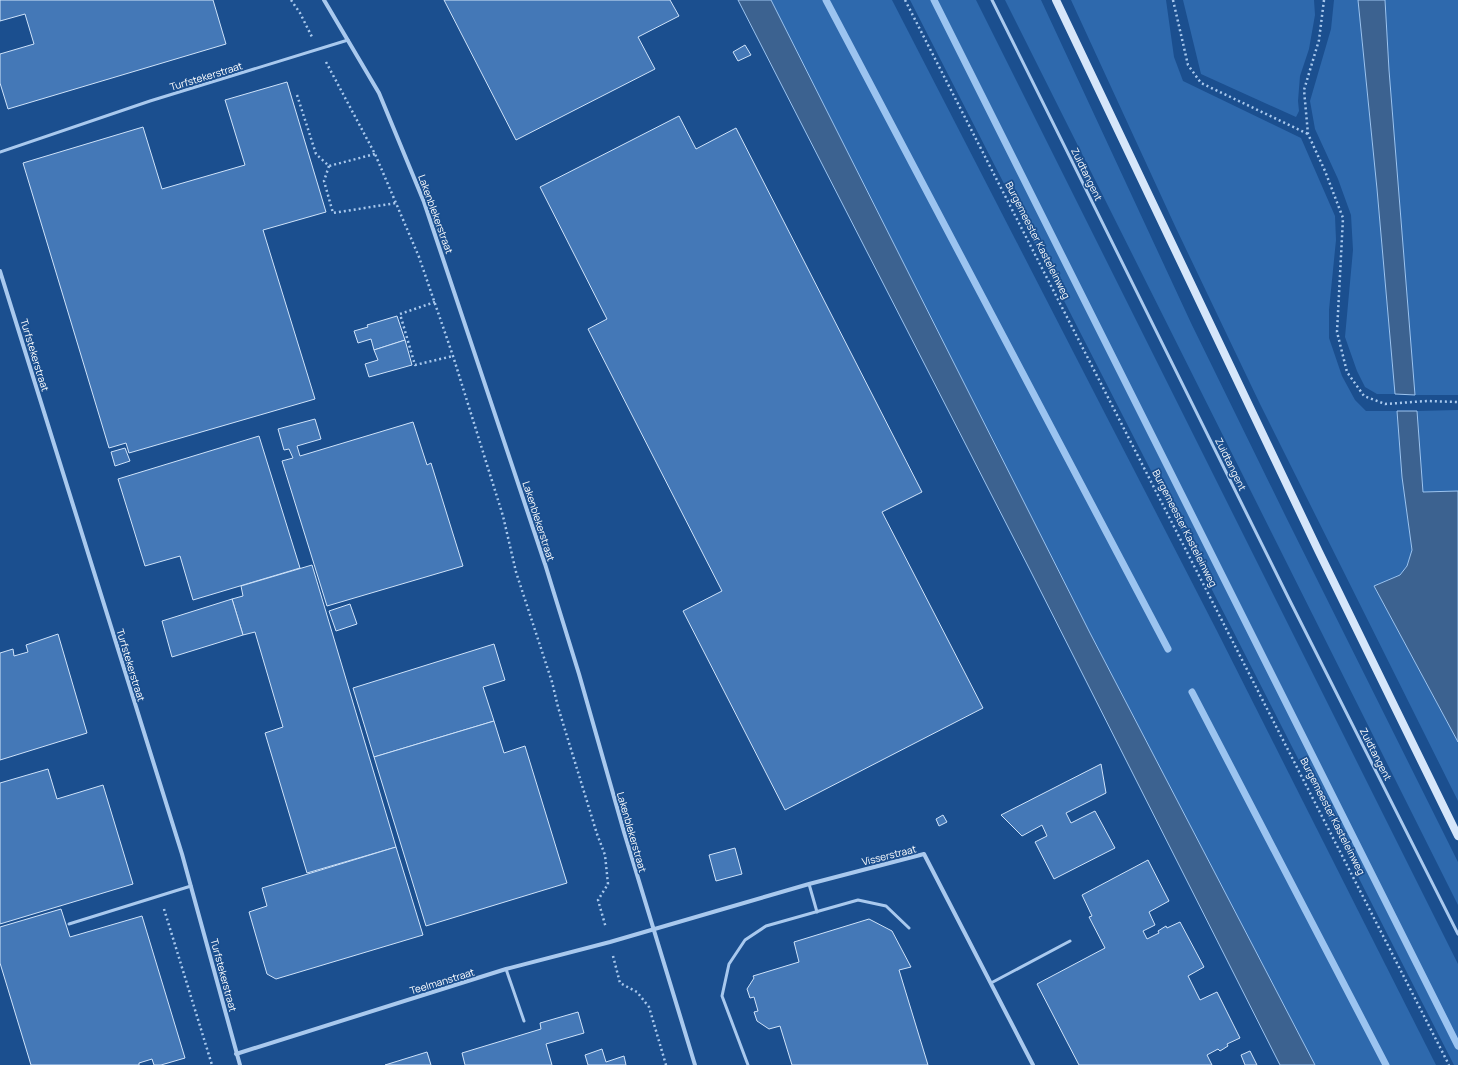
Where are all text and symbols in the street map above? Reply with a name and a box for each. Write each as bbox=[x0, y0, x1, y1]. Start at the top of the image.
street label: Turfstekerstraat bbox=[168, 58, 244, 94]
street label: Zuidtangent bbox=[1068, 145, 1106, 203]
street label: Lakenblekerstraat bbox=[415, 173, 457, 255]
street label: Burgemeester Kasteleinweg bbox=[1002, 179, 1074, 301]
street label: Turfstekerstraat bbox=[17, 317, 53, 393]
street label: Zuidtangent bbox=[1212, 435, 1250, 493]
street label: Burgemeester Kasteleinweg bbox=[1149, 467, 1221, 589]
street label: Lakenblekerstraat bbox=[519, 479, 559, 563]
street label: Turfstekerstraat bbox=[113, 627, 149, 703]
street label: Zuidtangent bbox=[1357, 725, 1395, 783]
street label: Burgemeester Kasteleinweg bbox=[1297, 755, 1369, 877]
street label: Lakenblekerstraat bbox=[614, 790, 650, 874]
street label: Visserstraat bbox=[860, 841, 918, 869]
street label: Turfstekerstraat bbox=[207, 937, 241, 1013]
street label: Teelmanstraat bbox=[408, 965, 476, 997]

